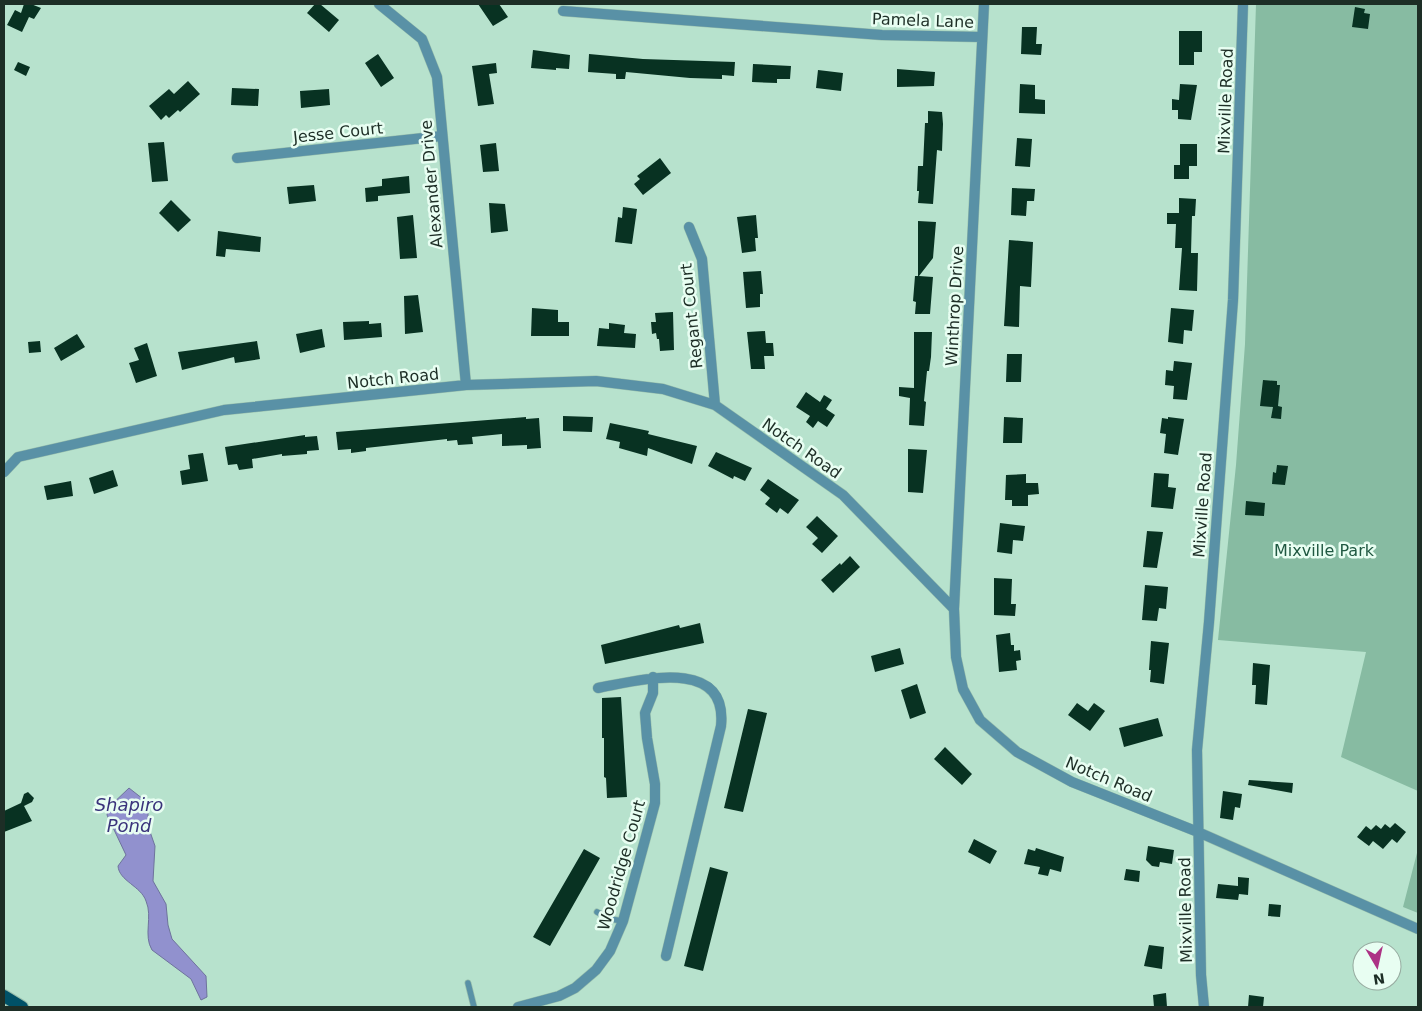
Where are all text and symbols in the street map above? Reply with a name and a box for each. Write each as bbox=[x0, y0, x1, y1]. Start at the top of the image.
street label: Pamela Lane bbox=[872, 9, 974, 32]
street label: Mixville Road bbox=[1214, 48, 1237, 154]
street label: Jesse Court bbox=[291, 118, 384, 147]
street label: Alexander Drive bbox=[416, 119, 447, 249]
street label: Winthrop Drive bbox=[942, 245, 967, 367]
street label: Regant Court bbox=[677, 262, 706, 369]
street label: Notch Road bbox=[346, 364, 440, 393]
street label: Notch Road bbox=[759, 414, 845, 483]
street label: Mixville Road bbox=[1189, 452, 1216, 558]
park label: Mixville Park bbox=[1274, 541, 1375, 560]
street label: Notch Road bbox=[1063, 753, 1155, 806]
water label: Shapiro Pond bbox=[95, 794, 163, 836]
street label: Woodridge Court bbox=[594, 798, 649, 933]
street label: Mixville Road bbox=[1175, 857, 1196, 963]
north arrow bbox=[1352, 941, 1402, 991]
text: N bbox=[1372, 970, 1386, 988]

